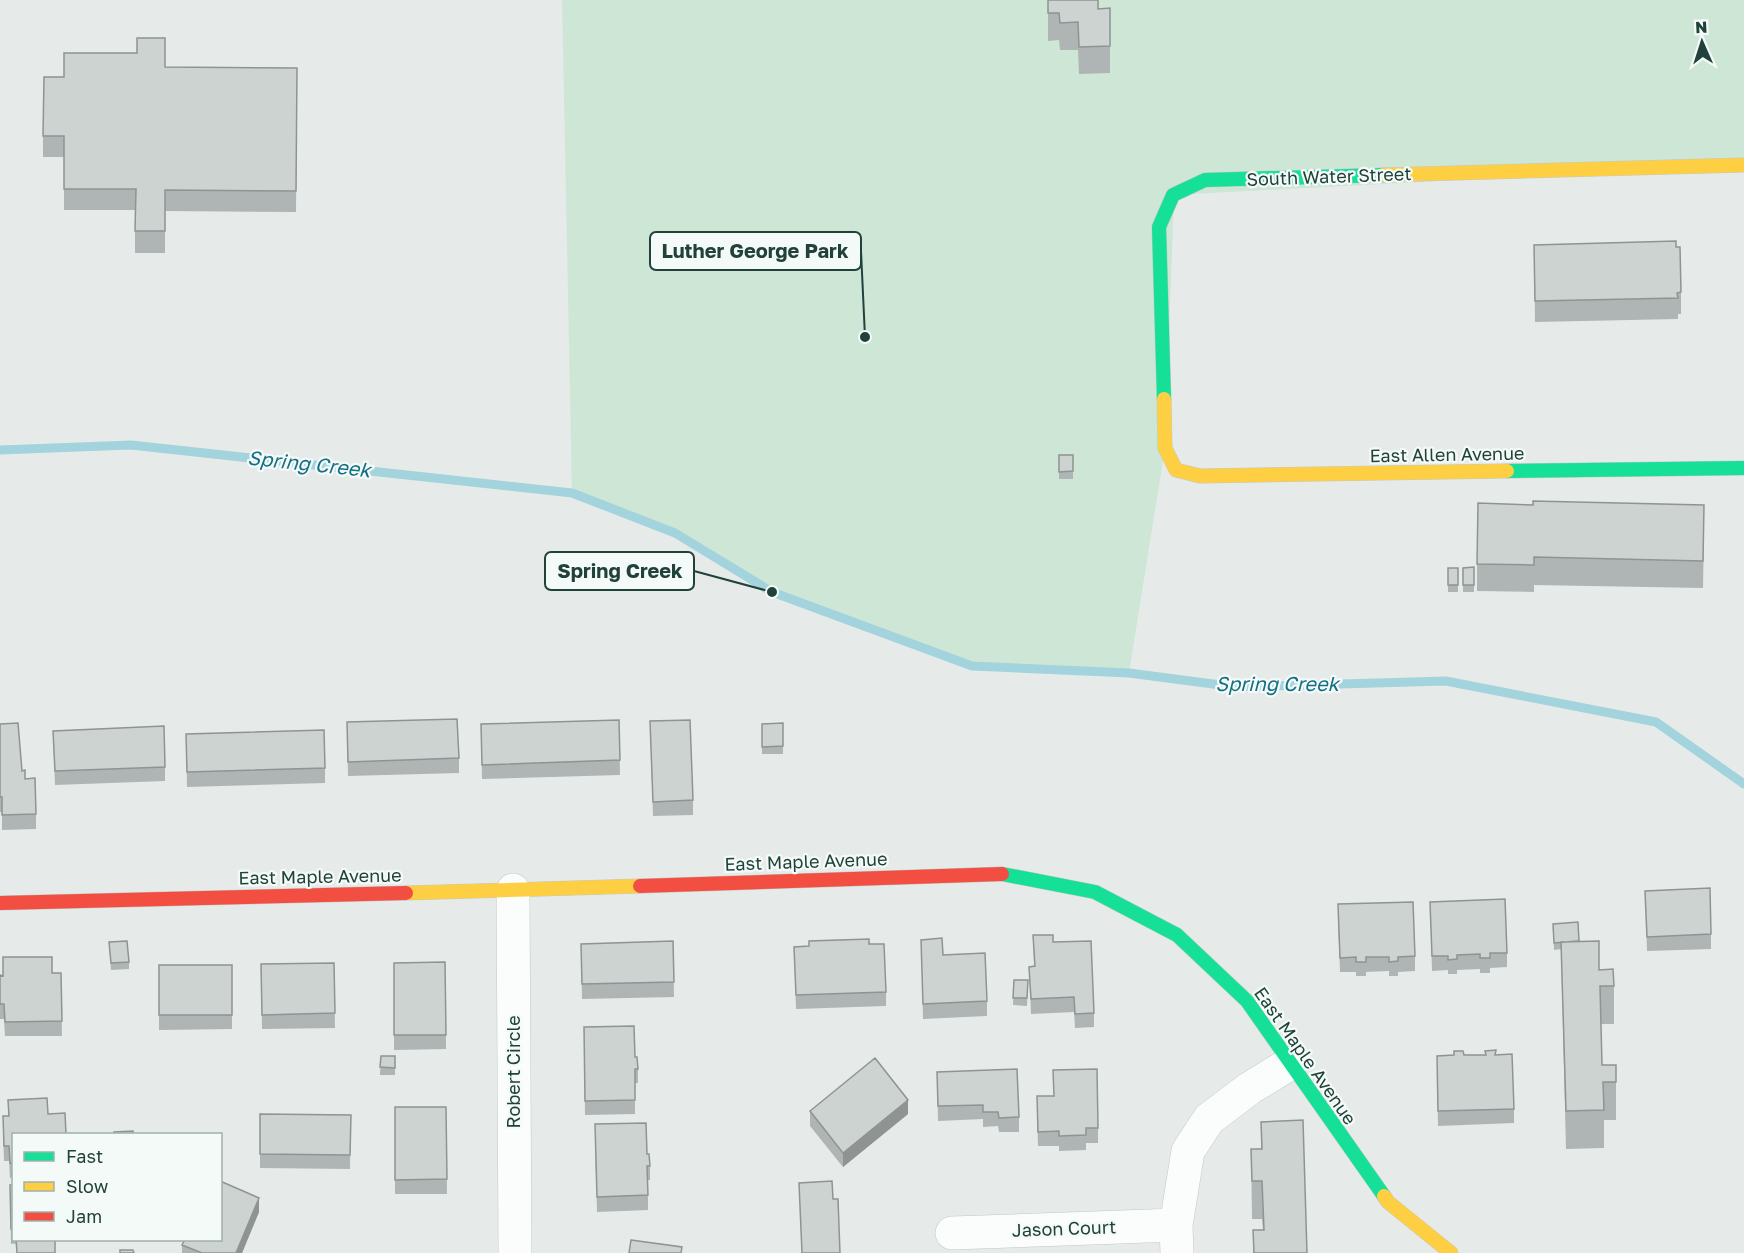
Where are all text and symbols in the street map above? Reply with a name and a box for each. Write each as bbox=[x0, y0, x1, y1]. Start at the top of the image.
north arrow bbox=[1672, 12, 1732, 72]
text: N bbox=[1695, 17, 1708, 37]
street label: South Water Street bbox=[1246, 162, 1412, 190]
callout: Luther George Park bbox=[650, 232, 861, 270]
text: Luther George Park bbox=[662, 238, 849, 262]
street label: East Allen Avenue bbox=[1369, 442, 1525, 466]
water label: Spring Creek bbox=[246, 445, 374, 483]
callout: Spring Creek bbox=[545, 552, 694, 590]
text: Spring Creek bbox=[557, 558, 683, 582]
water label: Spring Creek bbox=[1215, 671, 1341, 696]
street label: East Maple Avenue bbox=[724, 847, 888, 875]
street label: East Maple Avenue bbox=[238, 864, 402, 888]
street label: East Maple Avenue bbox=[1250, 982, 1362, 1128]
street label: Robert Circle bbox=[502, 1015, 524, 1129]
legend bbox=[12, 1133, 222, 1241]
text: Fast bbox=[66, 1145, 103, 1167]
text: Slow bbox=[66, 1175, 109, 1197]
text: Jam bbox=[66, 1205, 102, 1227]
street label: Jason Court bbox=[1011, 1215, 1117, 1241]

